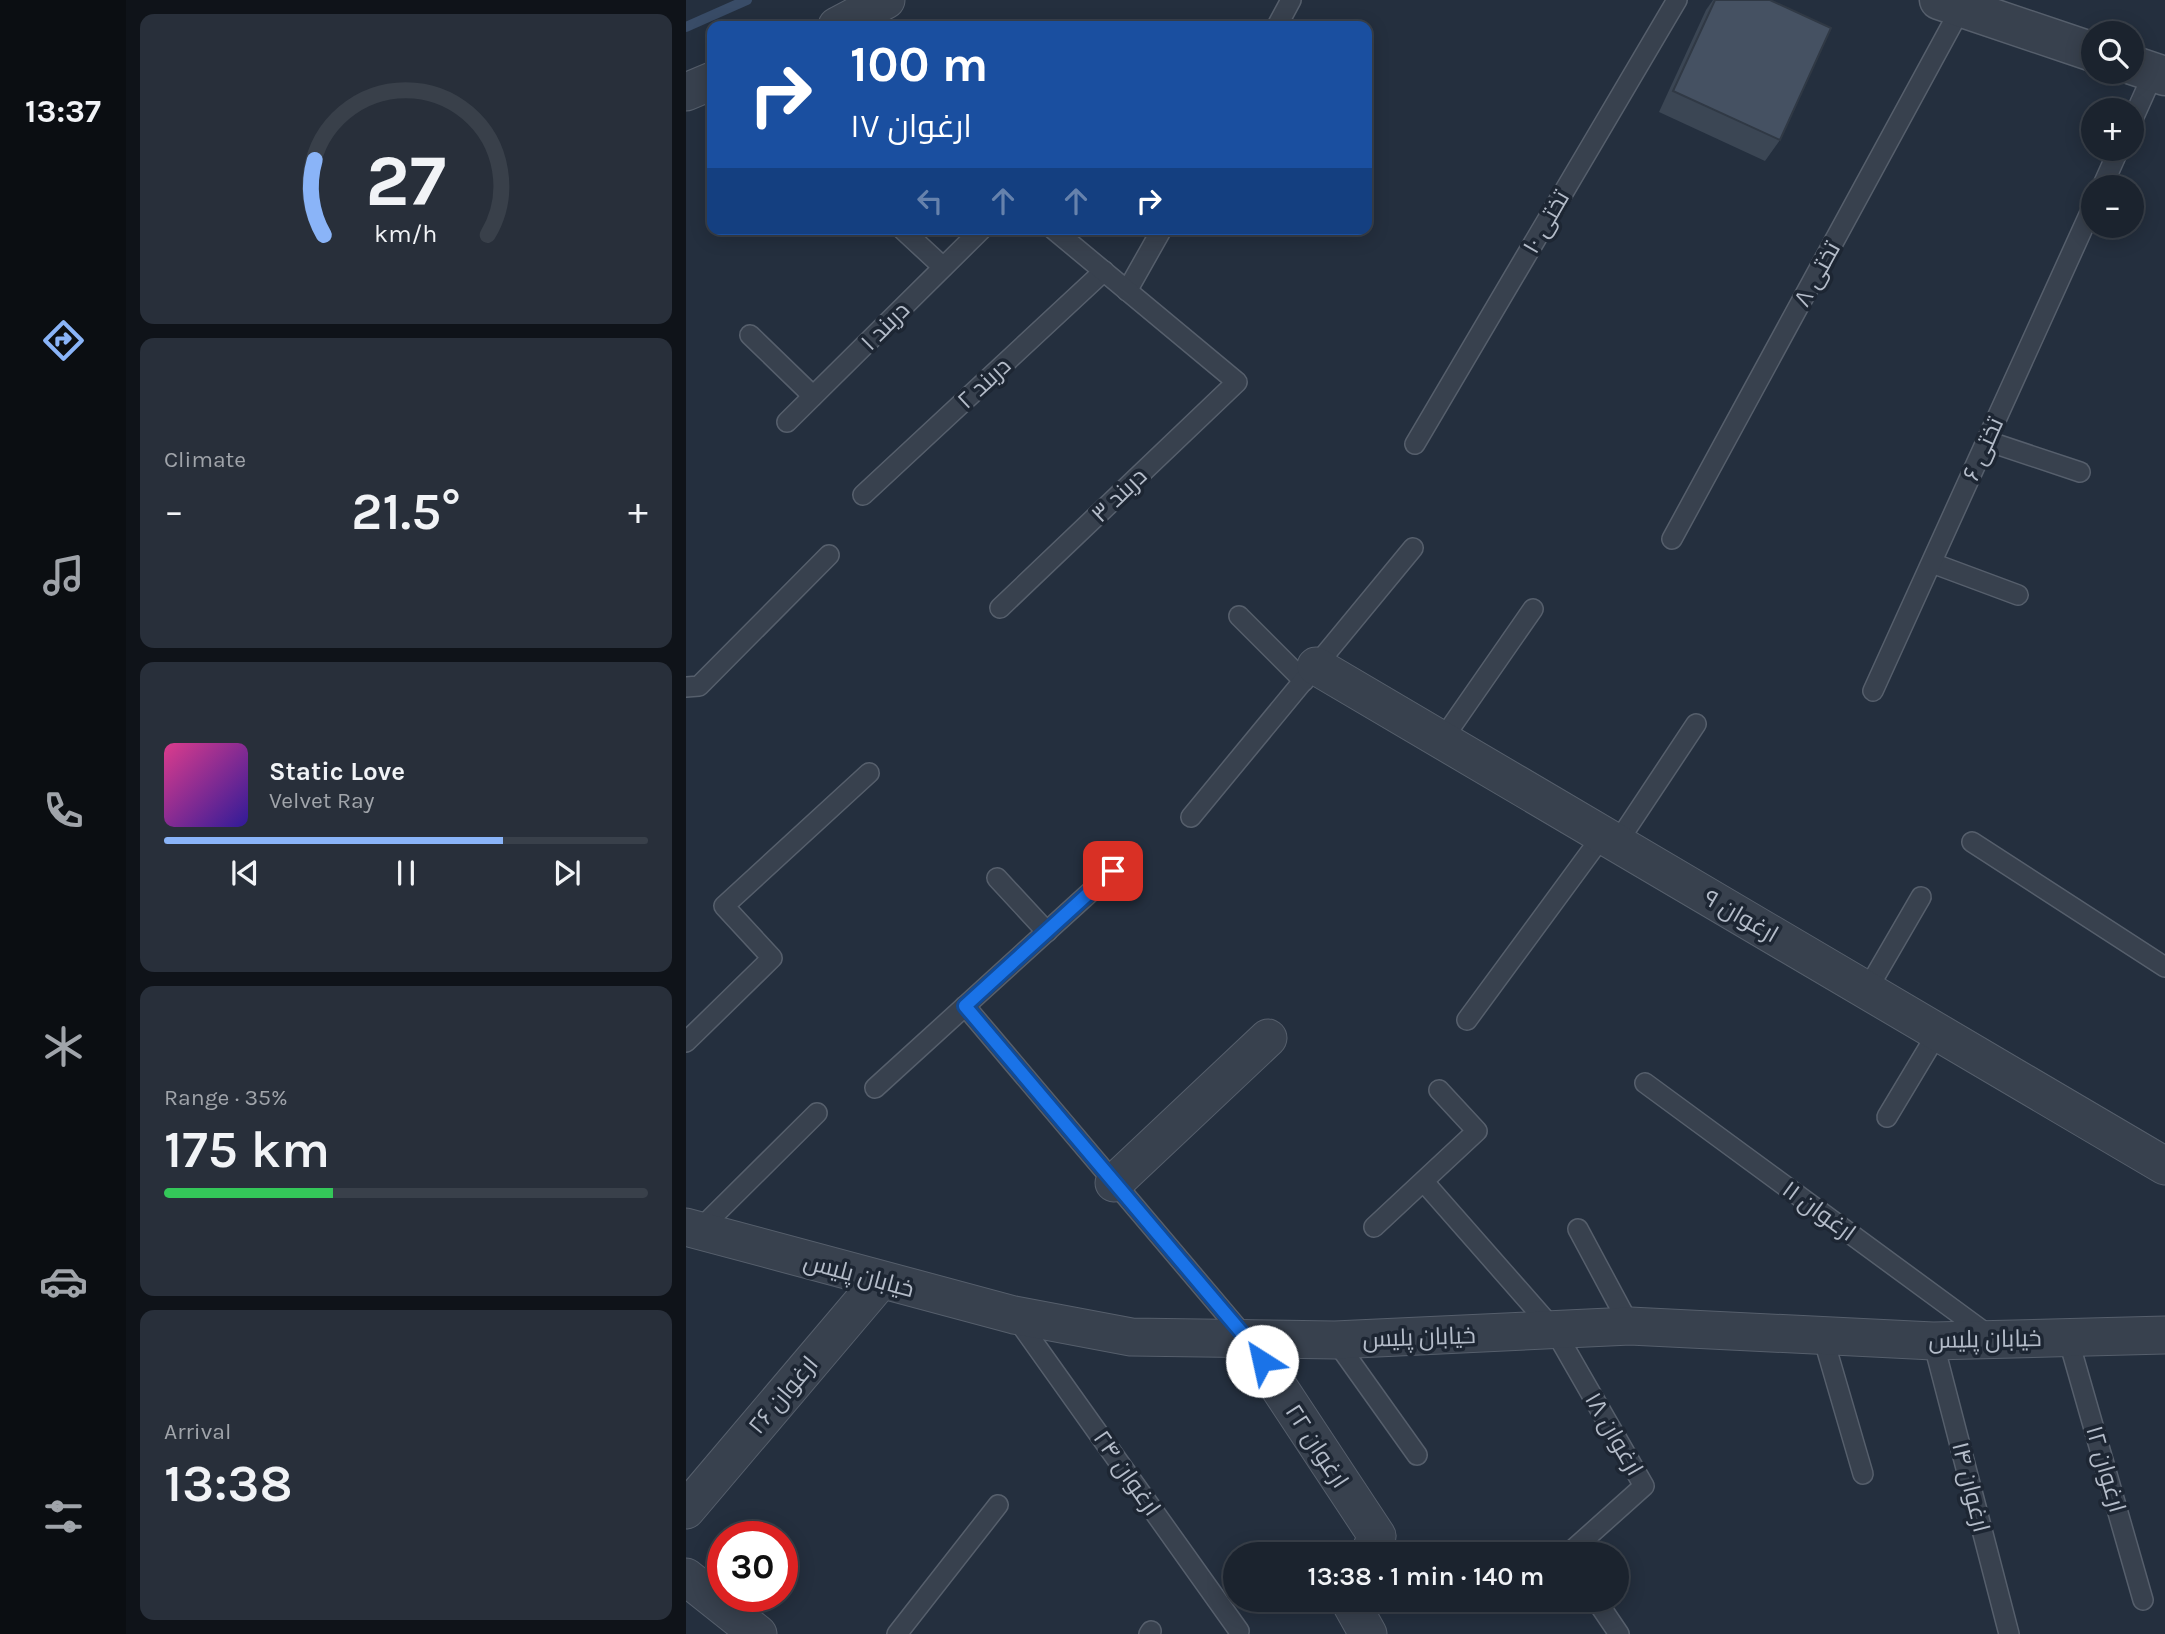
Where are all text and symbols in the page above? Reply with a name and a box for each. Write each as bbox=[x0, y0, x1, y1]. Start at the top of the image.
map controls bbox=[2081, 21, 2144, 238]
button: search bbox=[2081, 21, 2144, 84]
text: 100 m bbox=[850, 36, 988, 93]
icon: right bbox=[735, 49, 826, 140]
text: 13:37 bbox=[25, 93, 101, 130]
button: + bbox=[2081, 98, 2144, 161]
text: ارغوان ۱۷ bbox=[850, 108, 972, 145]
text: 27 bbox=[366, 138, 446, 223]
button: − bbox=[2081, 175, 2144, 238]
icon: left bbox=[911, 182, 949, 220]
icon: ahead bbox=[984, 182, 1022, 220]
icon: ahead bbox=[1057, 182, 1095, 220]
icon: right bbox=[1130, 182, 1168, 220]
street label: تختی ۱۰ bbox=[1517, 185, 1575, 259]
text: km/h bbox=[374, 219, 438, 248]
street label: تختی ۸ bbox=[1788, 236, 1846, 311]
street label: دربند ۱ bbox=[855, 296, 915, 356]
icon: directions bbox=[39, 316, 88, 365]
street label: دربند ۲ bbox=[952, 351, 1016, 415]
street label: تختی ۶ bbox=[1957, 412, 2010, 485]
text: Climate bbox=[164, 446, 246, 473]
street label: دربند ۳ bbox=[1085, 462, 1153, 528]
text: 21.5° bbox=[351, 481, 461, 542]
text: − bbox=[164, 489, 184, 534]
text: + bbox=[628, 489, 648, 534]
icon: music bbox=[39, 551, 88, 600]
text: Static Love bbox=[269, 756, 405, 787]
icon: phone bbox=[39, 786, 88, 835]
text: Velvet Ray bbox=[269, 787, 374, 814]
pin bbox=[1083, 841, 1143, 901]
icon: arrive bbox=[1094, 852, 1132, 890]
icon: previous bbox=[226, 854, 264, 892]
icon: pause bbox=[387, 854, 425, 892]
icon: next bbox=[548, 854, 586, 892]
street label: ارغوان ۹ bbox=[1699, 884, 1783, 948]
icon: climate bbox=[39, 1022, 88, 1071]
text: Range · 35% bbox=[164, 1084, 288, 1111]
text: 175 km bbox=[164, 1119, 330, 1180]
street label: ارغوان ۱۱ bbox=[1777, 1175, 1861, 1247]
street label: خیابان پلیس bbox=[800, 1247, 917, 1305]
icon: car bbox=[39, 1257, 88, 1306]
street label: خیابان پلیس bbox=[1362, 1321, 1476, 1355]
position arrow bbox=[1225, 1324, 1299, 1398]
street label: خیابان پلیس bbox=[1928, 1324, 2042, 1356]
street label: ارغوان ۲۶ bbox=[742, 1350, 824, 1440]
street label: ارغوان ۱۸ bbox=[1579, 1387, 1649, 1481]
street label: ارغوان ۲۲ bbox=[1280, 1399, 1354, 1493]
text: Arrival bbox=[164, 1418, 231, 1445]
street label: ارغوان ۱۲ bbox=[2080, 1422, 2132, 1516]
street label: ارغوان ۲۴ bbox=[1088, 1425, 1166, 1521]
street label: ارغوان ۱۴ bbox=[1946, 1439, 1996, 1535]
text: 13:38 bbox=[164, 1453, 293, 1514]
icon: filters bbox=[39, 1492, 88, 1541]
speed limit sign: 30 bbox=[707, 1521, 798, 1612]
text: 13:38 · 1 min · 140 m bbox=[1308, 1561, 1544, 1592]

